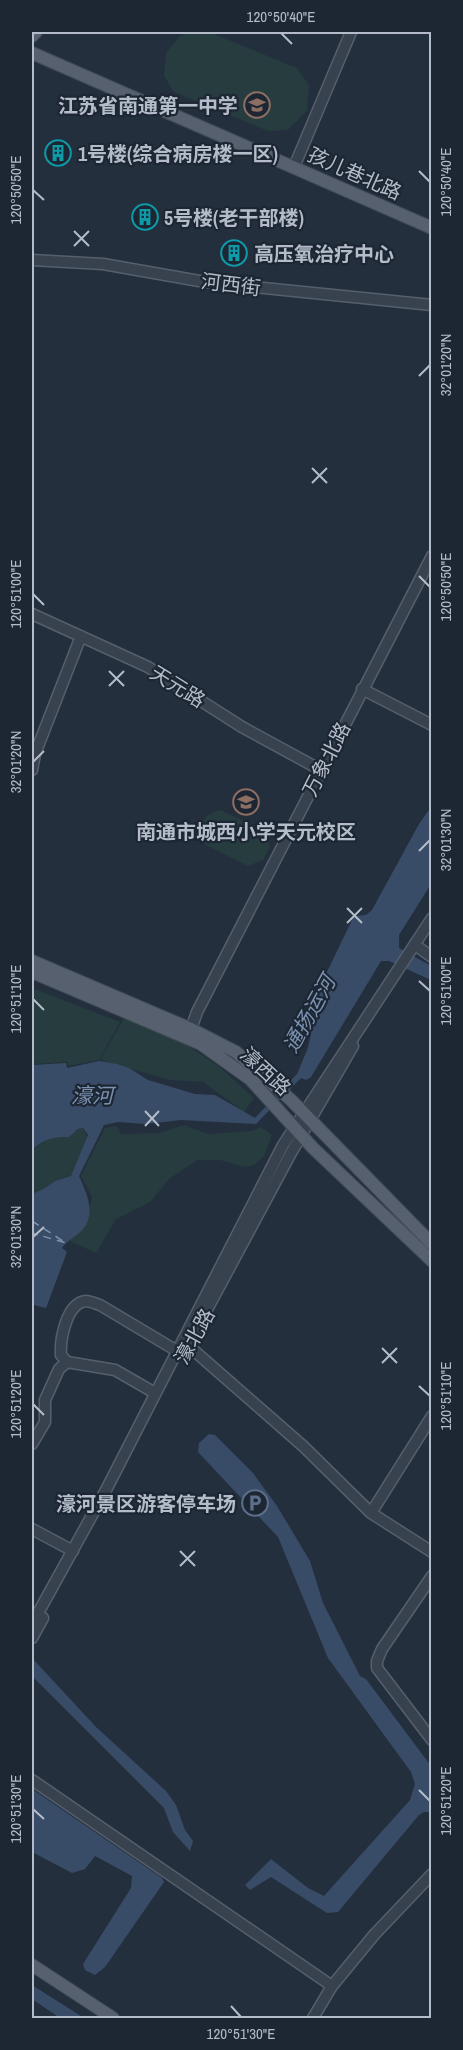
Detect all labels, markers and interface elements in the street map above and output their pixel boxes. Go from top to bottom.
text: 120°50'40"E [247,6,315,27]
school or university icon: 江苏省南通第一中学 [242,90,272,120]
place label: 江苏省南通第一中学 [58,92,238,119]
building icon: 1号楼(综合病房楼一区) [43,138,73,168]
place label: 1号楼(综合病房楼一区) [78,140,278,167]
street label: 孩儿巷北路 [304,140,406,206]
text: 120°50'40"E [435,148,456,216]
text: 120°50'50"E [5,156,26,224]
building icon: 5号楼(老干部楼) [130,202,160,232]
place label: 5号楼(老干部楼) [164,204,304,231]
building icon: 高压氧治疗中心 [219,238,249,268]
place label: 高压氧治疗中心 [254,240,394,267]
street label: 河西街 [200,267,262,301]
text: 32°01'20"N [435,334,456,396]
text: 120°50'50"E [435,553,456,621]
text: 120°51'00"E [5,560,26,628]
street label: 天元路 [145,659,211,713]
street label: 万象北路 [296,717,356,801]
text: 32°01'20"N [5,731,26,793]
school or university icon: 南通市城西小学天元校区 [231,787,261,817]
text: 32°01'30"N [435,809,456,871]
place label: 南通市城西小学天元校区 [136,818,356,845]
text: 120°51'00"E [435,957,456,1025]
text: 120°51'10"E [5,965,26,1033]
water label: 通扬运河 [276,967,344,1058]
street label: 濠西路 [235,1041,297,1101]
water label: 濠河 [71,1081,117,1110]
text: 32°01'30"N [5,1206,26,1268]
street label: 濠北路 [168,1303,220,1369]
text: 120°51'10"E [435,1362,456,1430]
text: 120°51'20"E [5,1370,26,1438]
parking icon: 濠河景区游客停车场 [240,1488,270,1518]
place label: 濠河景区游客停车场 [56,1490,236,1517]
text: 120°51'20"E [435,1767,456,1835]
text: 120°51'30"E [5,1775,26,1843]
text: 120°51'30"E [207,2023,275,2044]

